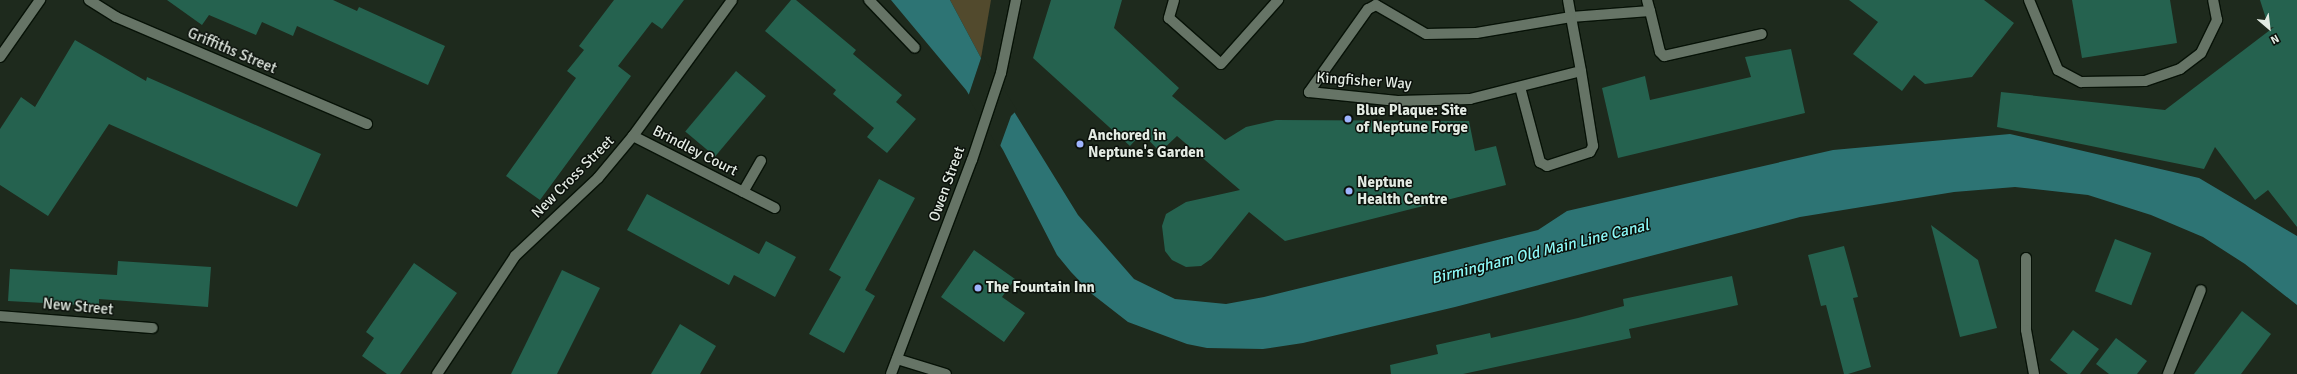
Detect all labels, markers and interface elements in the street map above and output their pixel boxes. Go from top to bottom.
north arrow [2249,8,2289,48]
street label: Griffiths Street [185,24,279,78]
text: N [2268,32,2281,47]
street label: Kingfisher Way [1316,69,1412,93]
place label: Blue Plaque: Site of Neptune Forge [1356,101,1468,136]
marker: Blue Plaque: Site of Neptune Forge [1343,114,1353,124]
street label: Brindley Court [650,122,740,180]
place label: Anchored in Neptune's Garden [1088,126,1204,161]
street label: New Cross Street [528,132,618,222]
marker: Anchored in Neptune's Garden [1075,139,1085,149]
street label: Owen Street [925,144,969,224]
place label: Neptune Health Centre [1357,173,1448,208]
marker: Neptune Health Centre [1344,186,1354,196]
water label: Birmingham Old Main Line Canal [1429,216,1651,288]
place label: The Fountain Inn [986,279,1095,297]
marker: The Fountain Inn [973,283,983,293]
street label: New Street [42,295,114,319]

